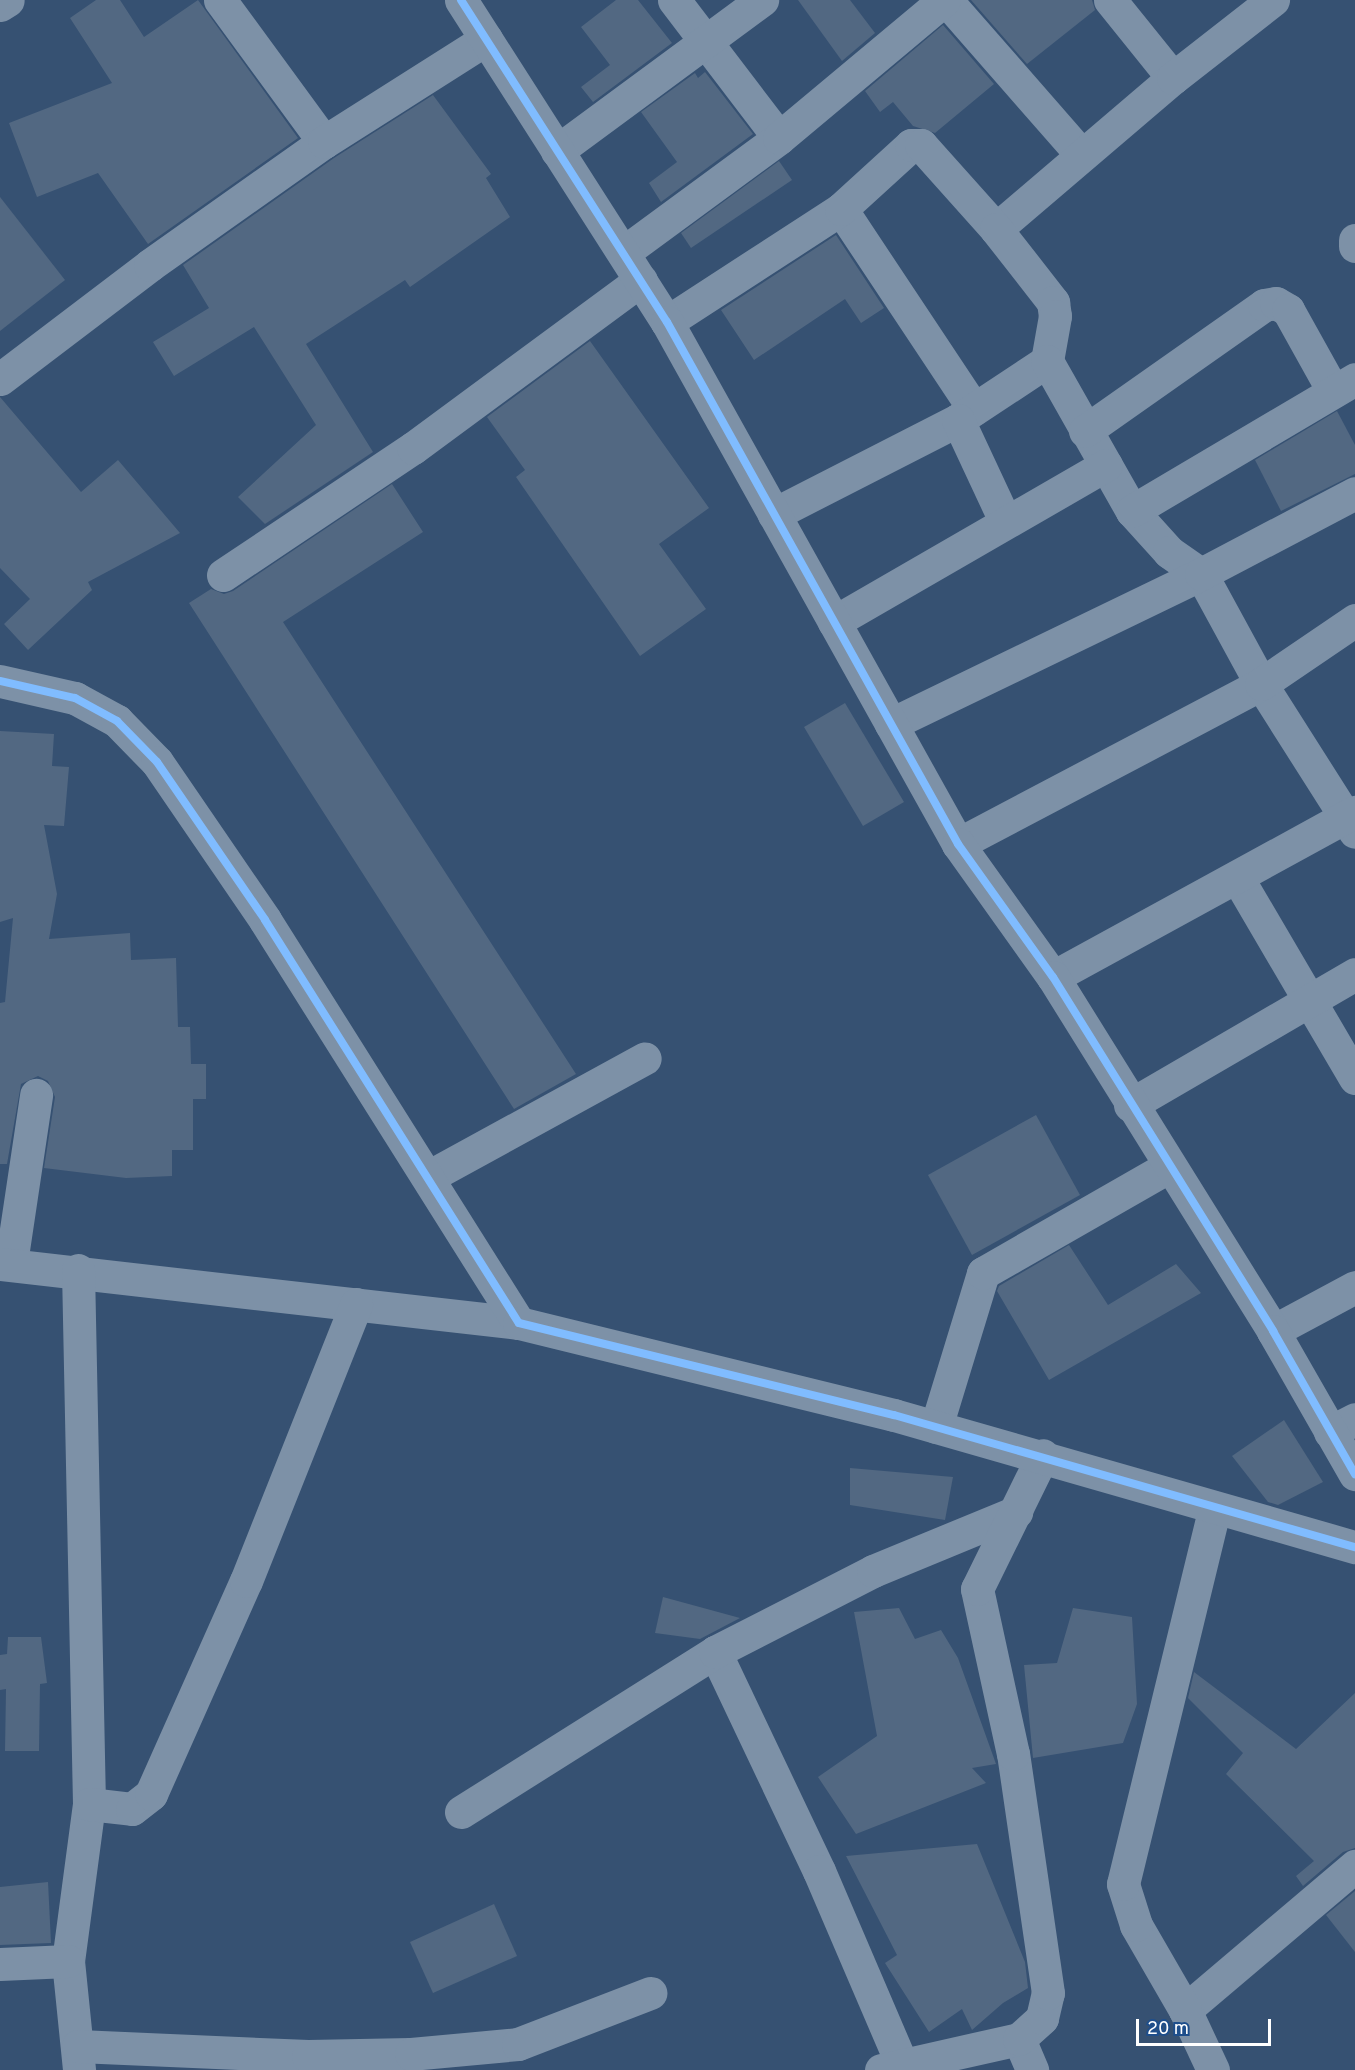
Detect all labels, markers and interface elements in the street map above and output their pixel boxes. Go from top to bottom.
scale bar [1139,2007,1274,2045]
text: 20 m [1147,2018,1189,2041]

